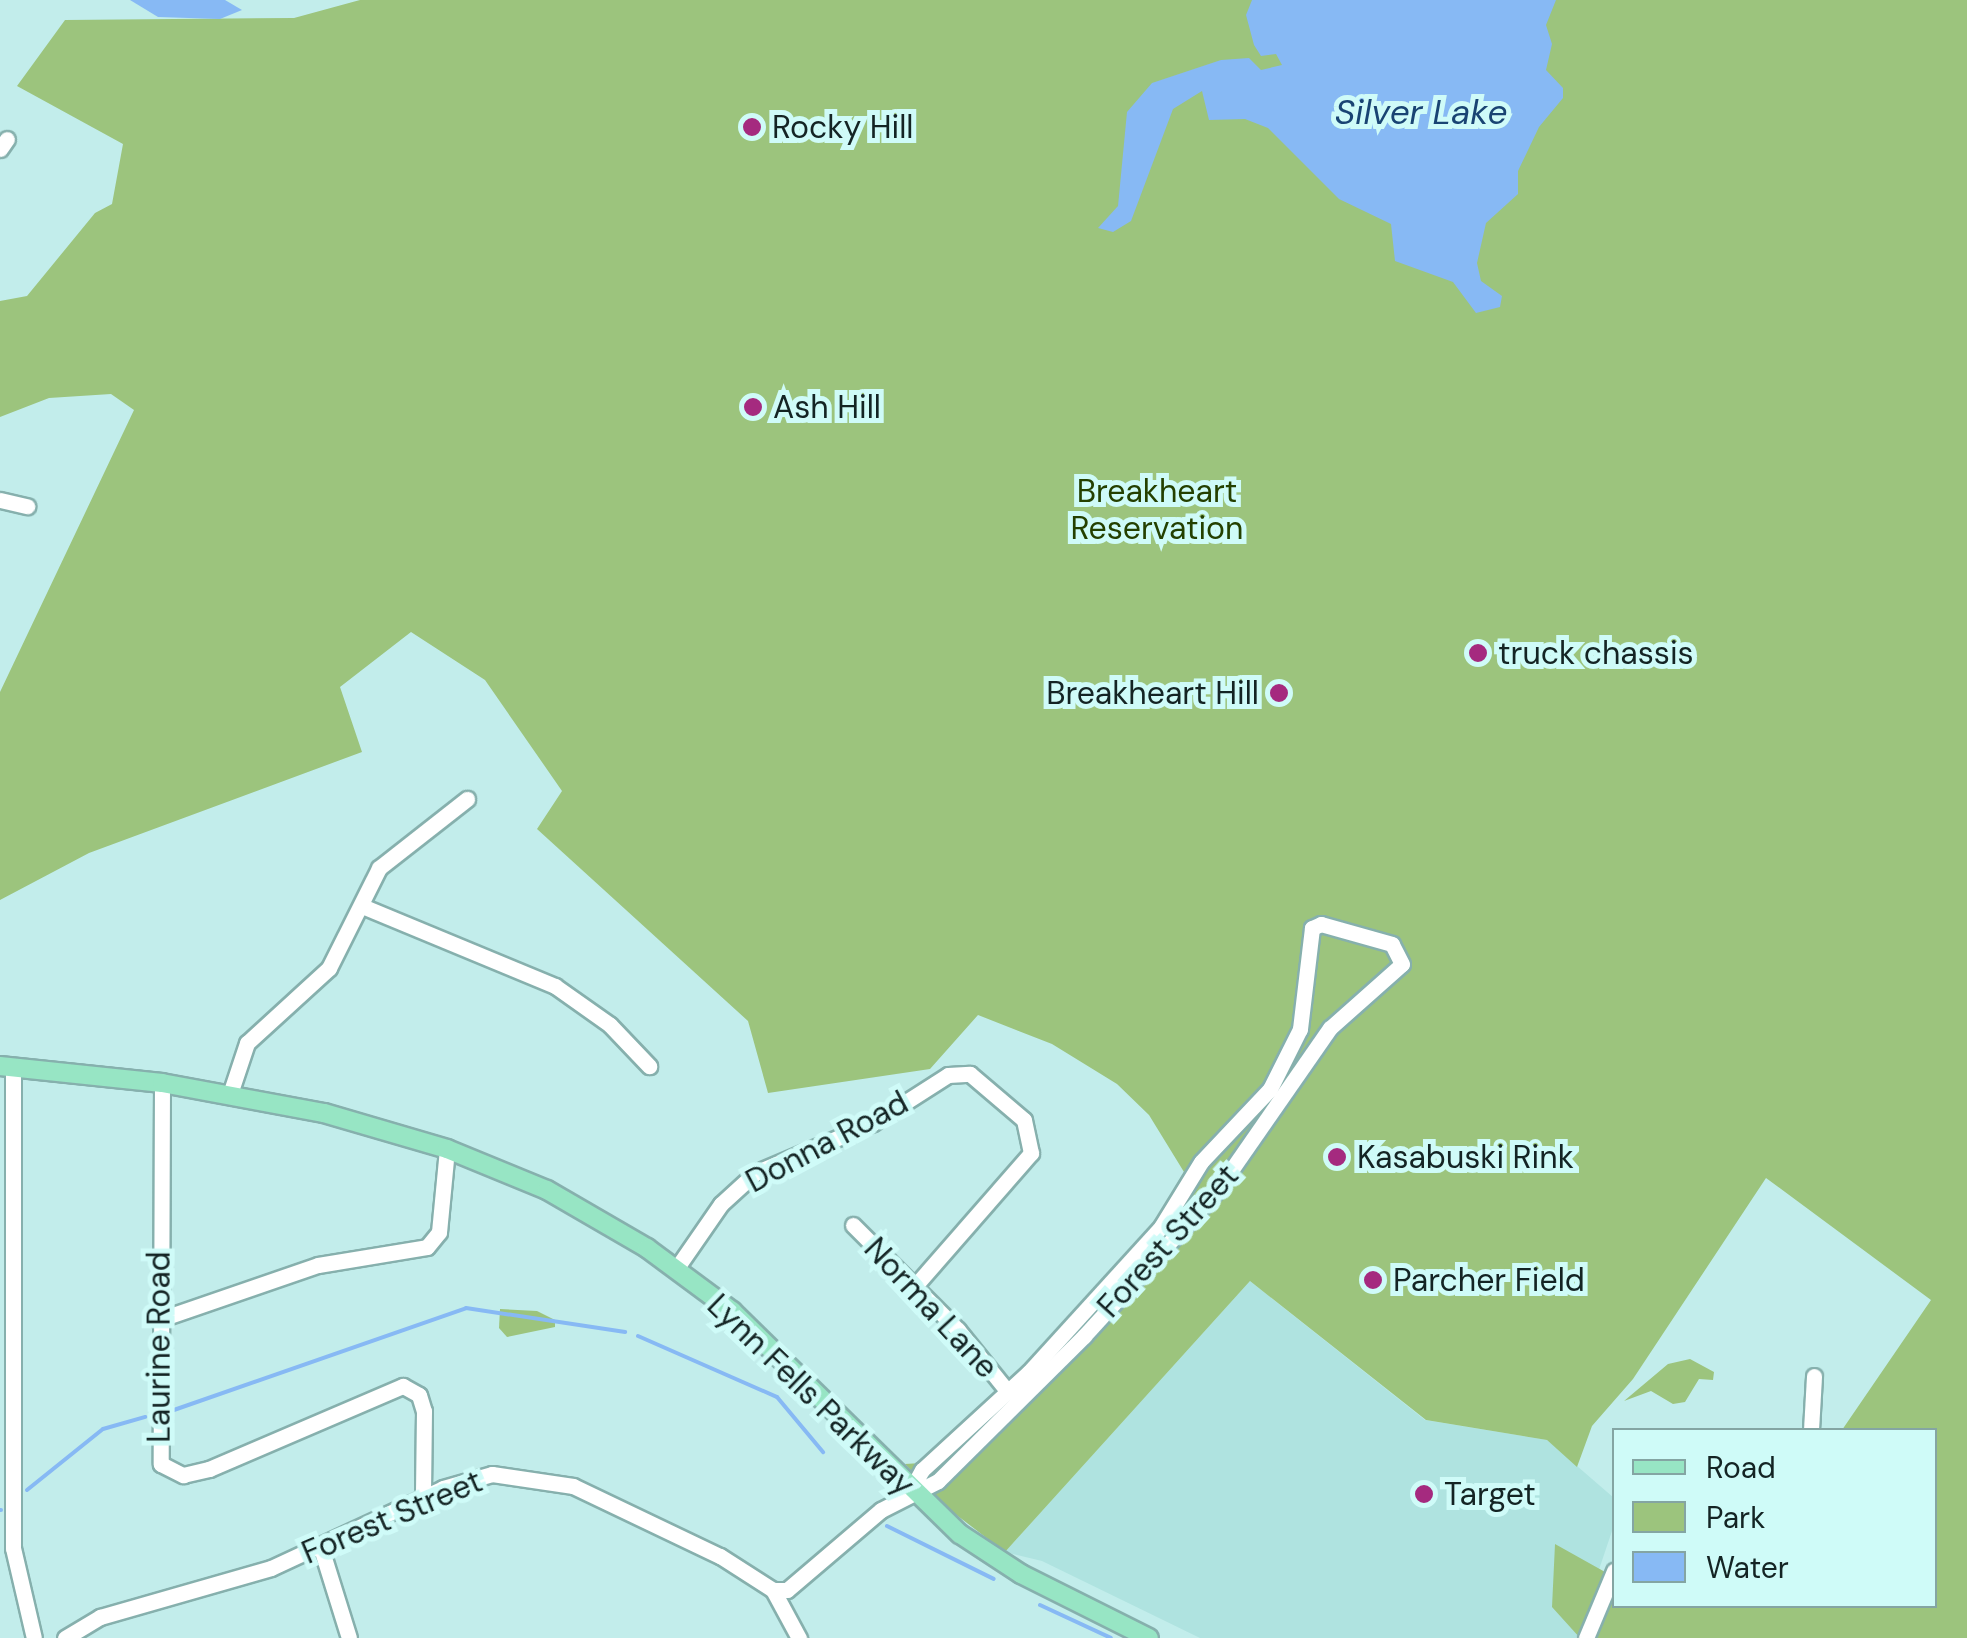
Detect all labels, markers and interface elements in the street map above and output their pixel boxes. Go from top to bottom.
water label: Silver Lake [1335,91,1507,133]
place label: Rocky Hill [772,108,914,146]
marker: Rocky Hill [741,116,763,138]
place label: Ash Hill [773,388,881,426]
marker: Ash Hill [742,396,764,418]
park label: Breakheart Reservation [1071,473,1243,548]
place label: truck chassis [1498,634,1694,672]
marker: truck chassis [1467,642,1489,664]
place label: Breakheart Hill [1046,674,1259,712]
marker: Breakheart Hill [1268,682,1290,704]
street label: Donna Road [739,1083,915,1201]
place label: Kasabuski Rink [1357,1138,1574,1176]
marker: Kasabuski Rink [1326,1146,1348,1168]
street label: Forest Street [1090,1157,1246,1325]
street label: Norma Lane [856,1230,1006,1386]
street label: Laurine Road [140,1251,178,1443]
place label: Parcher Field [1393,1261,1585,1299]
marker: Parcher Field [1362,1269,1384,1291]
street label: Lynn Fells Parkway [699,1286,923,1504]
legend [1612,1428,1937,1608]
text: Road [1706,1448,1776,1487]
street label: Forest Street [296,1462,488,1572]
place label: Target [1444,1475,1536,1513]
marker: Target [1413,1483,1435,1505]
text: Park [1706,1498,1765,1537]
text: Water [1706,1548,1789,1587]

